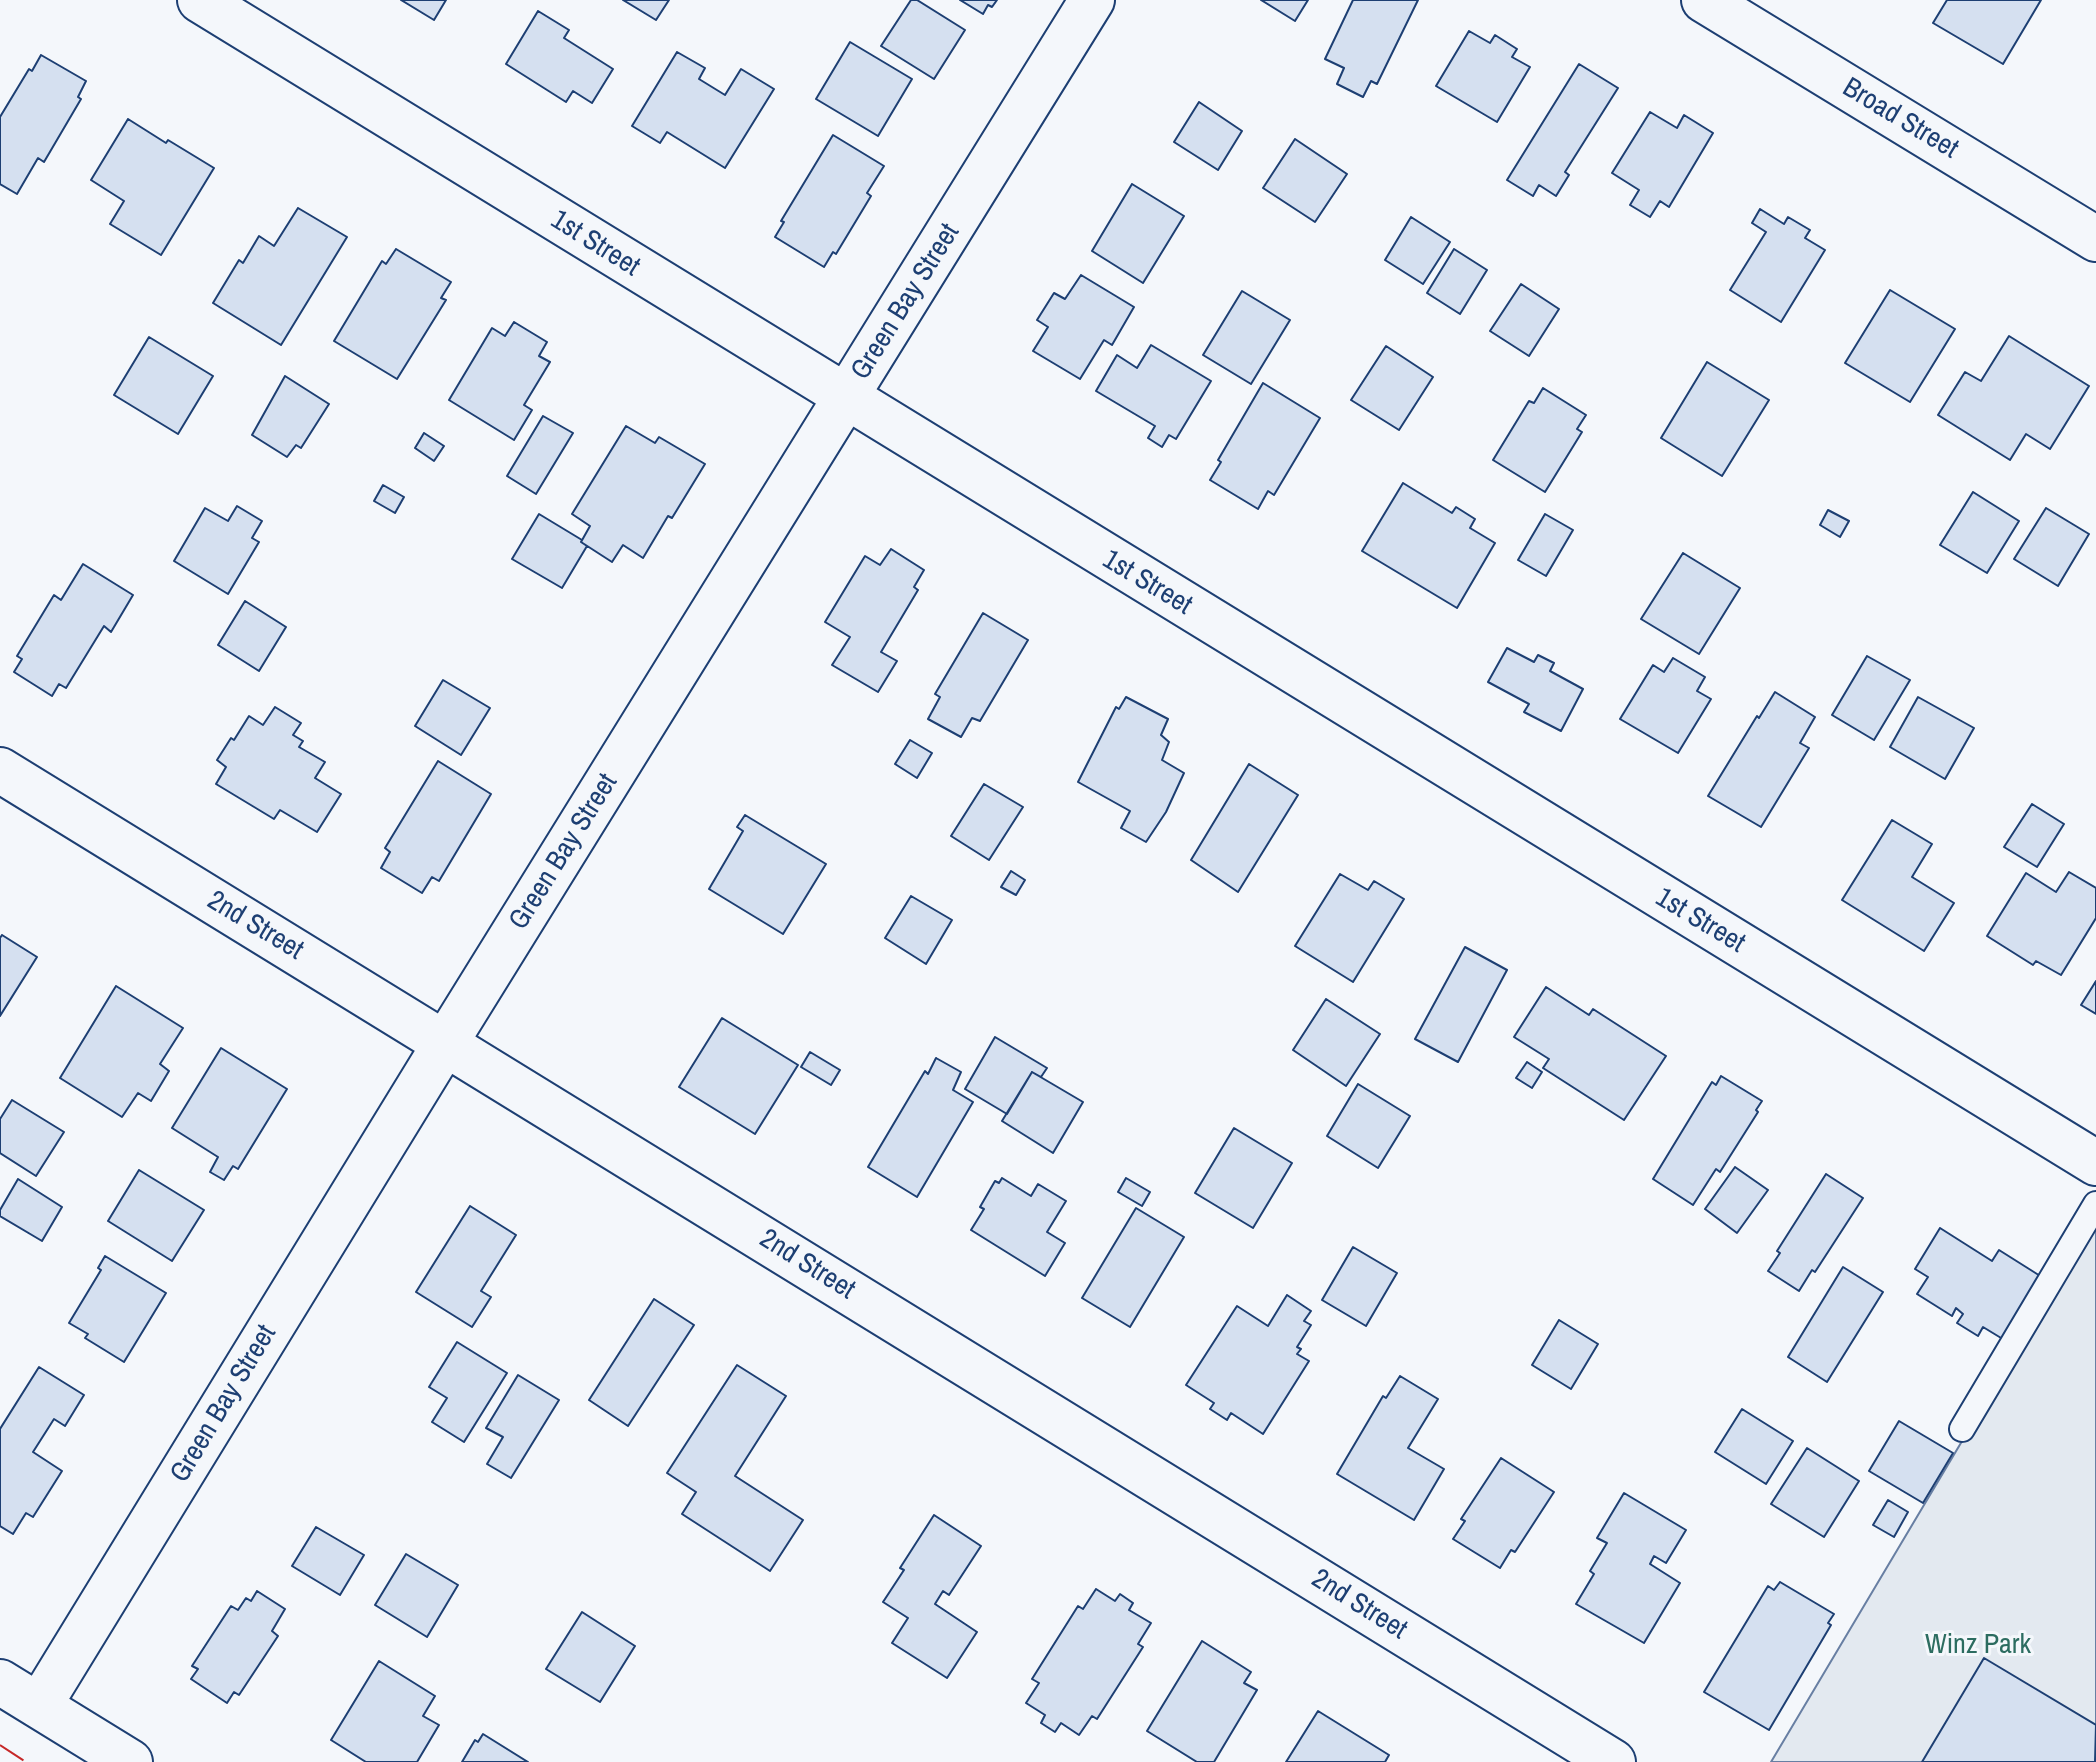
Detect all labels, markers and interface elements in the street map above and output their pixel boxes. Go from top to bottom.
street label: Broad Street [1836,71,1964,167]
street label: 1st Street [544,204,646,284]
street label: Green Bay Street [845,218,967,386]
street label: 1st Street [1096,543,1198,623]
street label: Green Bay Street [503,768,625,936]
street label: 1st Street [1649,881,1751,961]
street label: 2nd Street [201,884,309,968]
street label: 2nd Street [753,1223,861,1307]
street label: Green Bay Street [164,1319,284,1489]
street label: 2nd Street [1305,1563,1413,1647]
park label: Winz Park [1925,1628,2031,1662]

